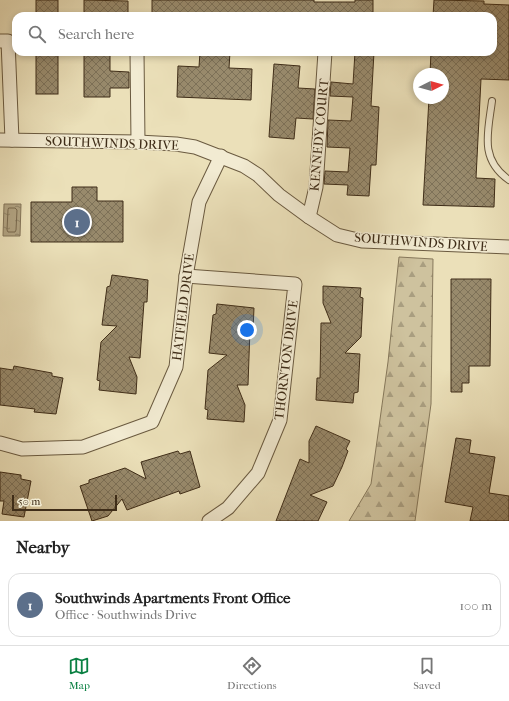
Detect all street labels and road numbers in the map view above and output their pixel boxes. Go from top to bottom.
street label: KENNEDY COURT [307,78,331,192]
street label: SOUTHWINDS DRIVE [45,133,179,153]
street label: SOUTHWINDS DRIVE [354,230,488,254]
street label: HATFIELD DRIVE [169,252,197,362]
street label: THORNTON DRIVE [271,299,301,421]

